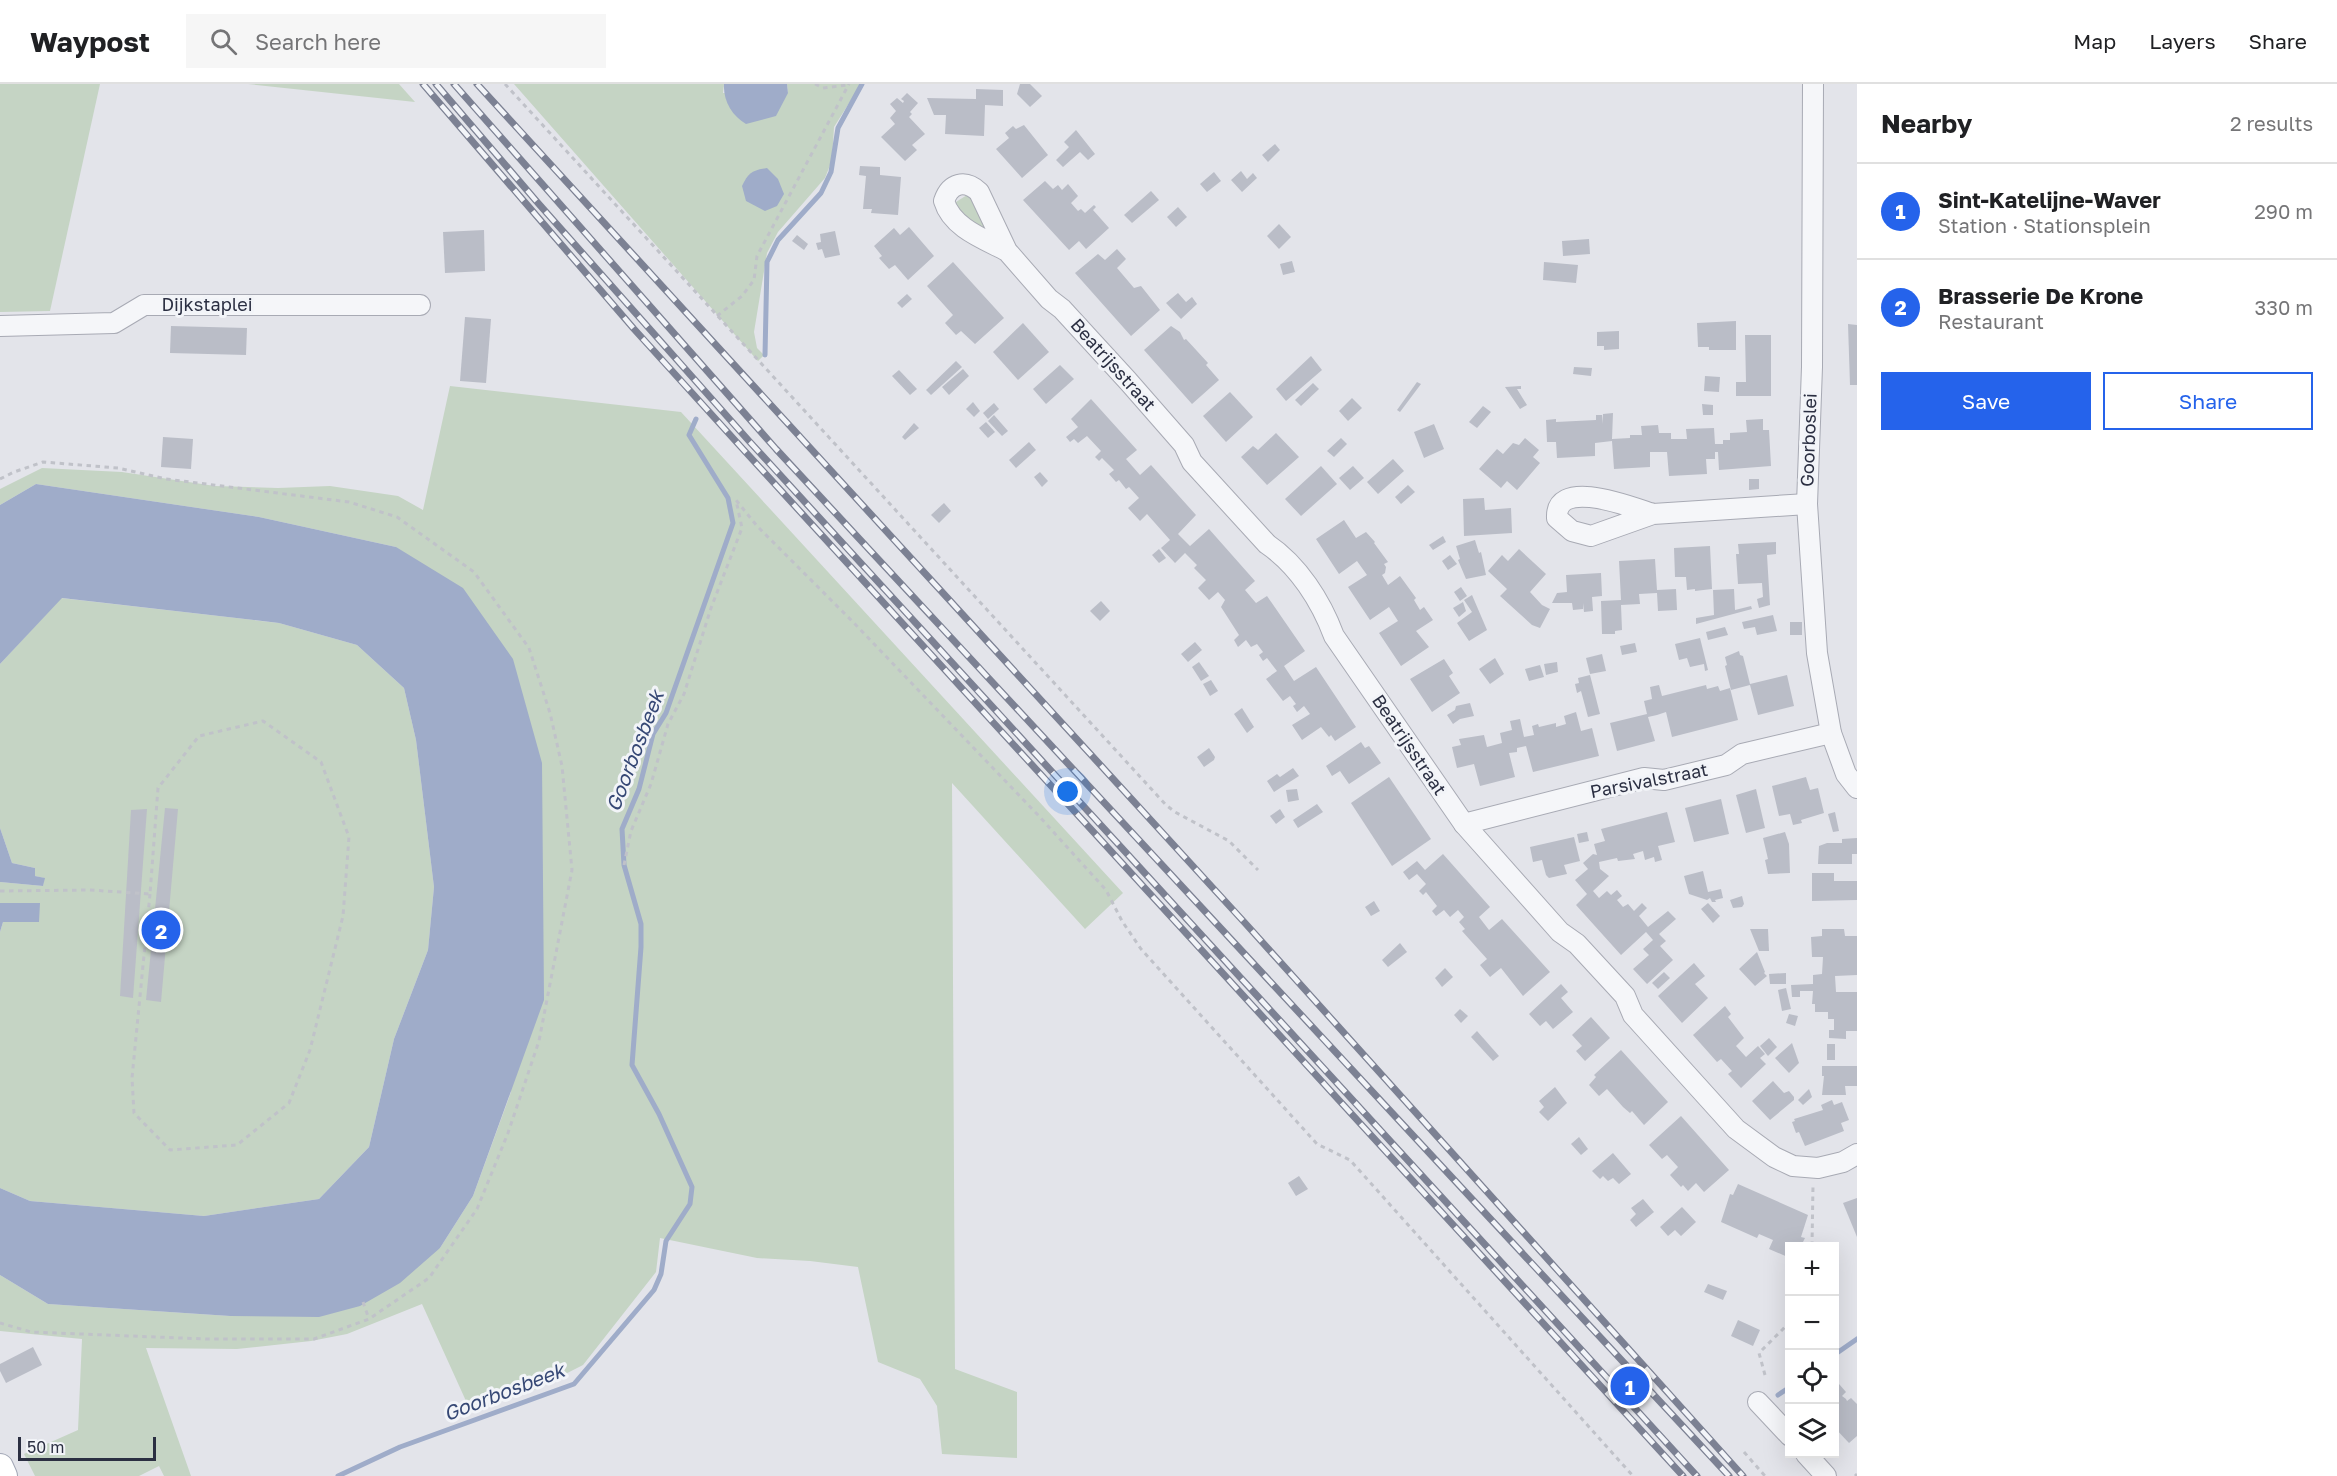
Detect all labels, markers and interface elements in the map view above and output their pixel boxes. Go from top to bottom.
search box [186,14,606,68]
text: Waypost [30,25,150,58]
icon: search [207,25,240,58]
text: Search here [255,28,381,55]
text: Map [2073,28,2116,54]
text: Layers [2149,28,2216,54]
text: Share [2249,28,2307,54]
text: Nearby [1881,108,1972,139]
text: 2 results [2230,111,2313,135]
text: Sint-Katelijne-Waver [1938,186,2161,213]
text: 1 [1895,199,1906,223]
text: 290 m [2254,199,2313,223]
text: Station · Stationsplein [1938,213,2151,237]
text: Brasserie De Krone [1938,282,2143,309]
street label: Dijkstaplei [161,293,253,315]
text: 2 [1894,295,1907,319]
text: 330 m [2255,295,2313,319]
text: Restaurant [1938,309,2044,333]
street label: Beatrijsstraat [1066,314,1161,415]
button: Save [1881,372,2091,430]
button: Share [2103,372,2313,430]
street label: Goorboslei [1795,393,1821,487]
water label: Goorbosbeek [600,684,669,815]
street label: Beatrijsstraat [1368,690,1452,799]
street label: Parsivalstraat [1588,758,1710,802]
your location [1053,777,1082,806]
pin: 2 [142,908,180,952]
map controls [1785,1242,1839,1458]
button: + [1785,1242,1839,1296]
button: − [1785,1296,1839,1350]
button: locate [1785,1350,1839,1404]
water label: Goorbosbeek [440,1356,570,1425]
pin: 1 [1610,1364,1650,1408]
button: layers [1785,1404,1839,1458]
scale bar [18,1434,156,1462]
text: 50 m [27,1437,64,1457]

